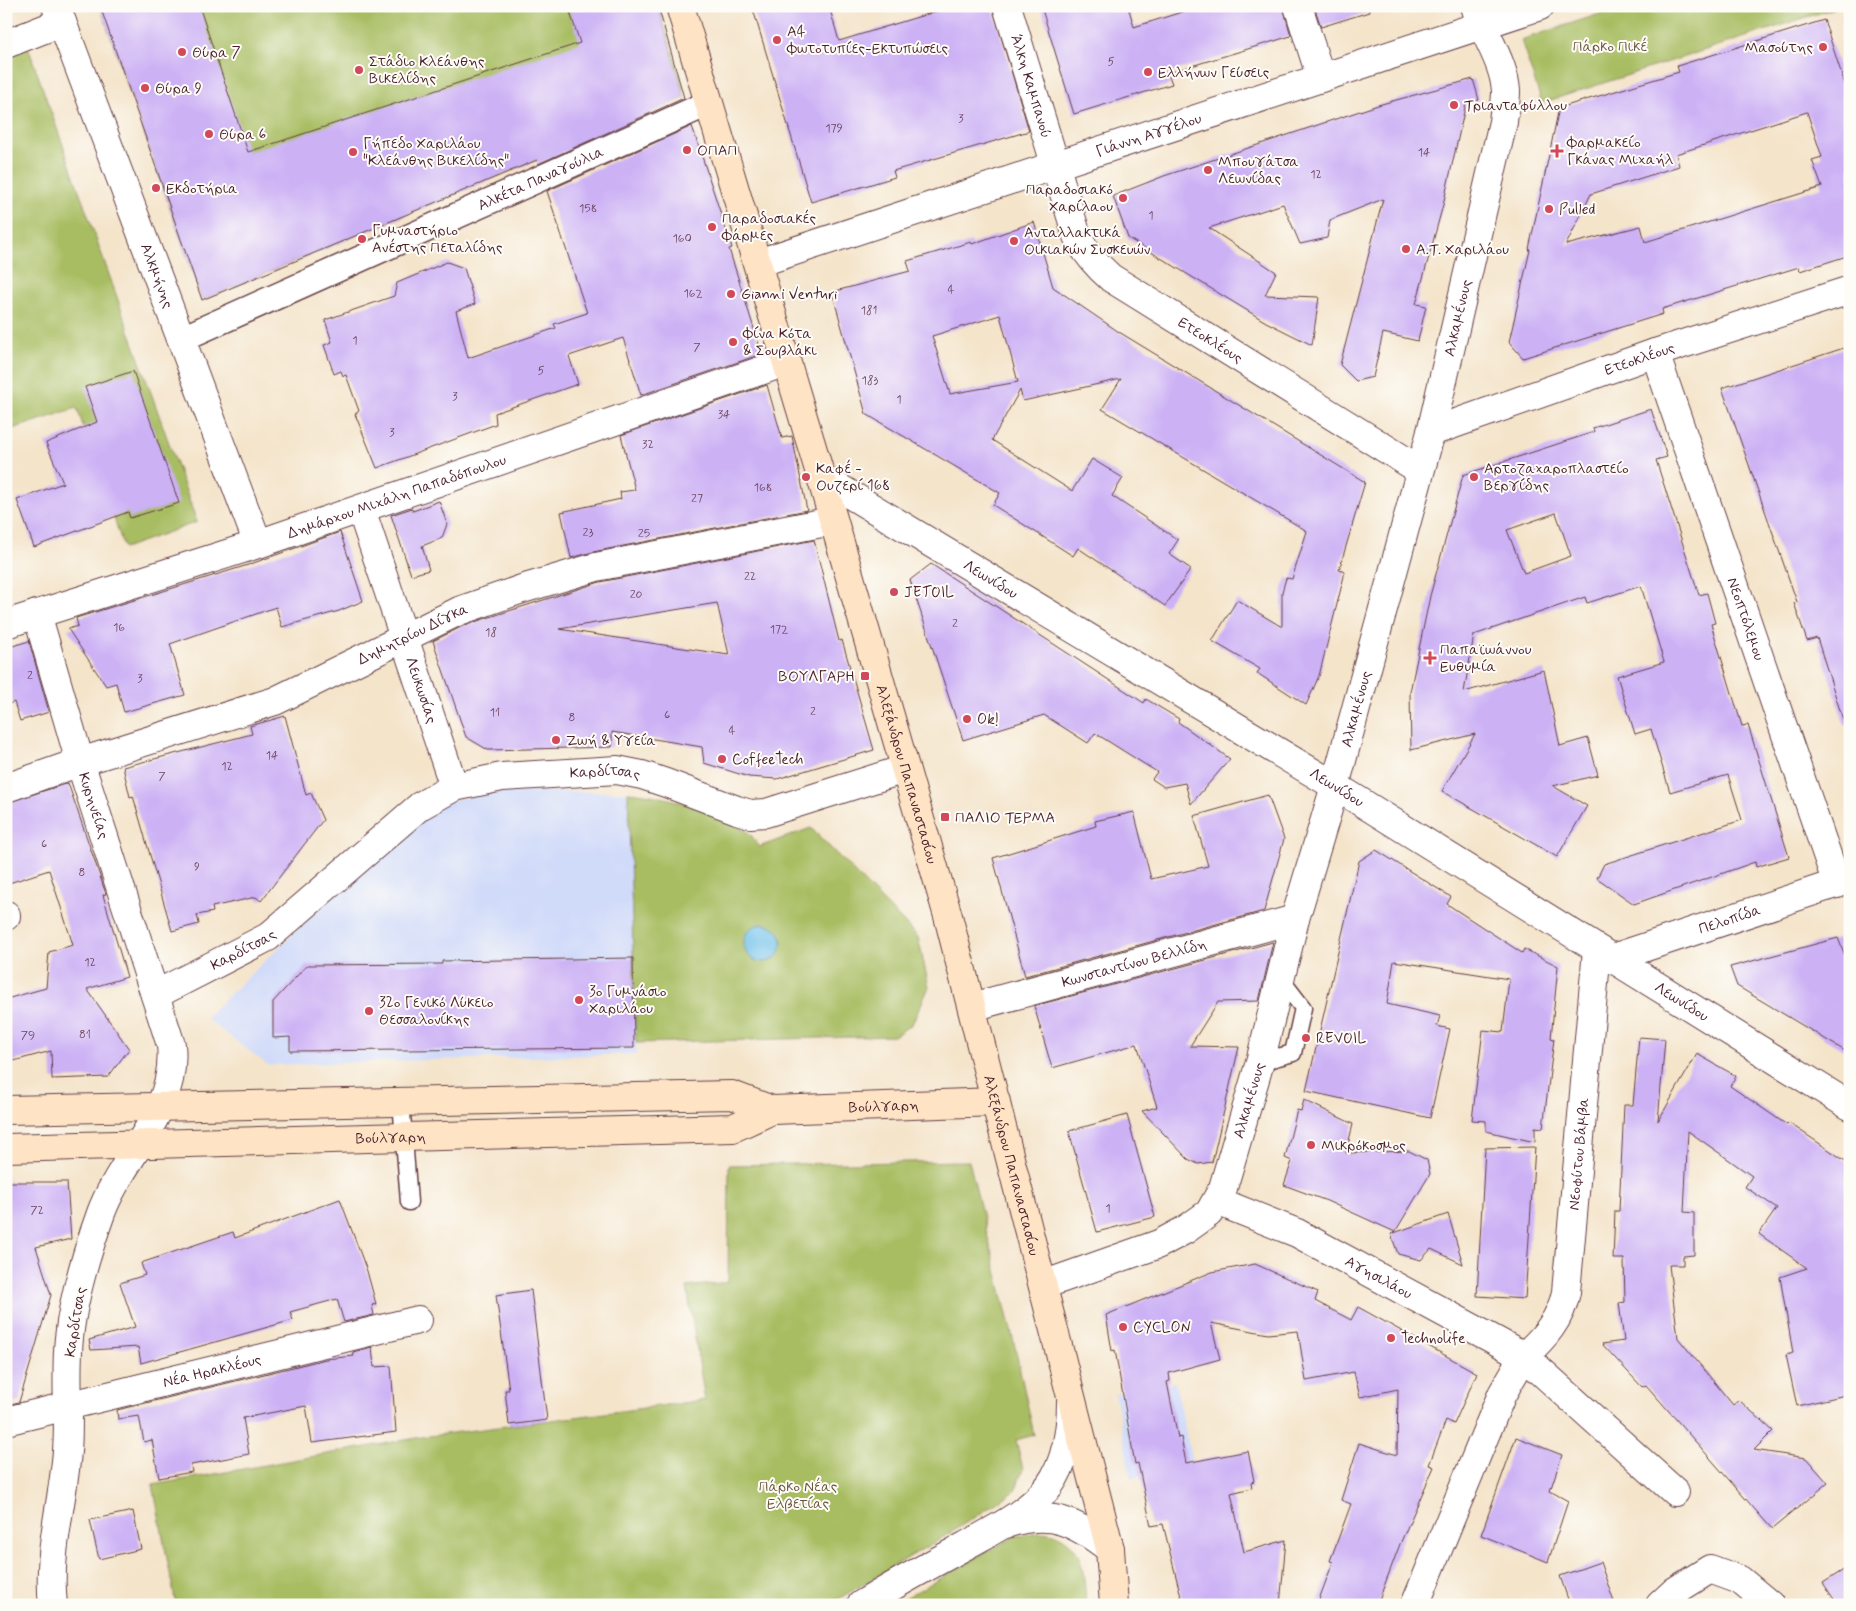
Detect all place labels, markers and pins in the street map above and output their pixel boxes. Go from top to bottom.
place label: Α4 Φωτοτυπίες-Εκτυπώσεις [786,22,949,59]
marker: Α4 Φωτοτυπίες-Εκτυπώσεις [771,34,783,46]
place label: Μασούτης [1745,38,1813,58]
marker: Μασούτης [1817,41,1829,53]
place label: Θύρα 7 [192,43,241,63]
marker: Θύρα 7 [176,46,188,58]
place label: Στάδιο Κλεάνθης Βικελίδης [369,52,485,89]
place label: Ελλήνων Γεύσεις [1158,63,1270,83]
marker: Στάδιο Κλεάνθης Βικελίδης [353,64,365,76]
marker: Ελλήνων Γεύσεις [1142,66,1154,78]
place label: Θύρα 9 [155,79,202,99]
marker: Θύρα 9 [139,82,151,94]
place label: Τριανταφύλλου [1464,96,1567,116]
marker: Τριανταφύλλου [1448,99,1460,111]
place label: Θύρα 6 [219,125,267,145]
marker: Θύρα 6 [203,128,215,140]
place label: Φαρμακείο Γκάνας Μιχαήλ [1566,133,1674,170]
place label: Γήπεδο Χαριλάου "Κλεάνθης Βικελίδης" [363,134,509,171]
place label: ΟΠΑΠ [697,141,737,161]
marker: ΟΠΑΠ [681,144,693,156]
marker: Φαρμακείο Γκάνας Μιχαήλ [1551,145,1563,157]
marker: Γήπεδο Χαριλάου "Κλεάνθης Βικελίδης" [347,146,359,158]
place label: Μπουγάτσα Λεωνίδας [1218,152,1299,189]
marker: Μπουγάτσα Λεωνίδας [1202,164,1214,176]
place label: Εκδοτήρια [166,179,238,199]
place label: Παραδοσιακό Χαρίλαου [1026,180,1113,217]
marker: Εκδοτήρια [150,182,162,194]
marker: Παραδοσιακό Χαρίλαου [1117,192,1129,204]
place label: Pulled [1559,200,1596,220]
marker: Pulled [1543,203,1555,215]
place label: Παραδοσιακές Φάρμες [721,209,817,246]
place label: Γυμναστήριο Ανέστης Πεταλίδης [372,221,503,258]
marker: Παραδοσιακές Φάρμες [706,221,718,233]
place label: Ανταλλακτικά Οικιακών Συσκευών [1024,223,1151,260]
marker: Γυμναστήριο Ανέστης Πεταλίδης [356,233,368,245]
marker: Ανταλλακτικά Οικιακών Συσκευών [1008,235,1020,247]
place label: Α.Τ. Χαριλάου [1416,240,1509,260]
marker: Α.Τ. Χαριλάου [1400,243,1412,255]
place label: Gianni Venturi [741,285,837,305]
marker: Gianni Venturi [725,288,737,300]
place label: Φίνα Κότα & Σουβλάκι [742,324,817,361]
marker: Φίνα Κότα & Σουβλάκι [727,336,739,348]
place label: Καφέ - Ουζερί 168 [816,459,890,496]
place label: Αρτοζαχαροπλαστείο Βεργίδης [1484,459,1629,496]
marker: Καφέ - Ουζερί 168 [800,471,812,483]
marker: Αρτοζαχαροπλαστείο Βεργίδης [1468,471,1480,483]
place label: JETOIL [904,583,954,603]
marker: JETOIL [888,586,900,598]
place label: Παπαϊωάννου Ευθυμία [1440,640,1532,677]
marker: Παπαϊωάννου Ευθυμία [1424,652,1436,664]
place label: ΒΟΥΛΓΑΡΗ [779,667,855,687]
marker: ΒΟΥΛΓΑΡΗ [859,670,871,682]
place label: Ok! [977,710,999,730]
marker: Ok! [961,713,973,725]
place label: Ζωή & Υγεία [566,731,656,751]
marker: Ζωή & Υγεία [550,734,562,746]
place label: CoffeeTech [732,750,804,770]
marker: CoffeeTech [716,753,728,765]
place label: ΠΑΛΙΟ ΤΕΡΜΑ [955,808,1055,828]
marker: ΠΑΛΙΟ ΤΕΡΜΑ [939,811,951,823]
place label: 3ο Γυμνάσιο Χαριλάου [589,982,667,1019]
place label: 32ο Γενικό Λύκειο Θεσσαλονίκης [379,993,494,1030]
marker: 3ο Γυμνάσιο Χαριλάου [573,994,585,1006]
marker: 32ο Γενικό Λύκειο Θεσσαλονίκης [363,1005,375,1017]
place label: REVOIL [1316,1029,1366,1049]
marker: REVOIL [1300,1032,1312,1044]
place label: Μικρόκοσμος [1321,1136,1406,1156]
marker: Μικρόκοσμος [1305,1139,1317,1151]
place label: CYCLON [1133,1318,1191,1338]
marker: CYCLON [1117,1321,1129,1333]
place label: Technolife [1401,1329,1465,1349]
marker: Technolife [1385,1332,1397,1344]

